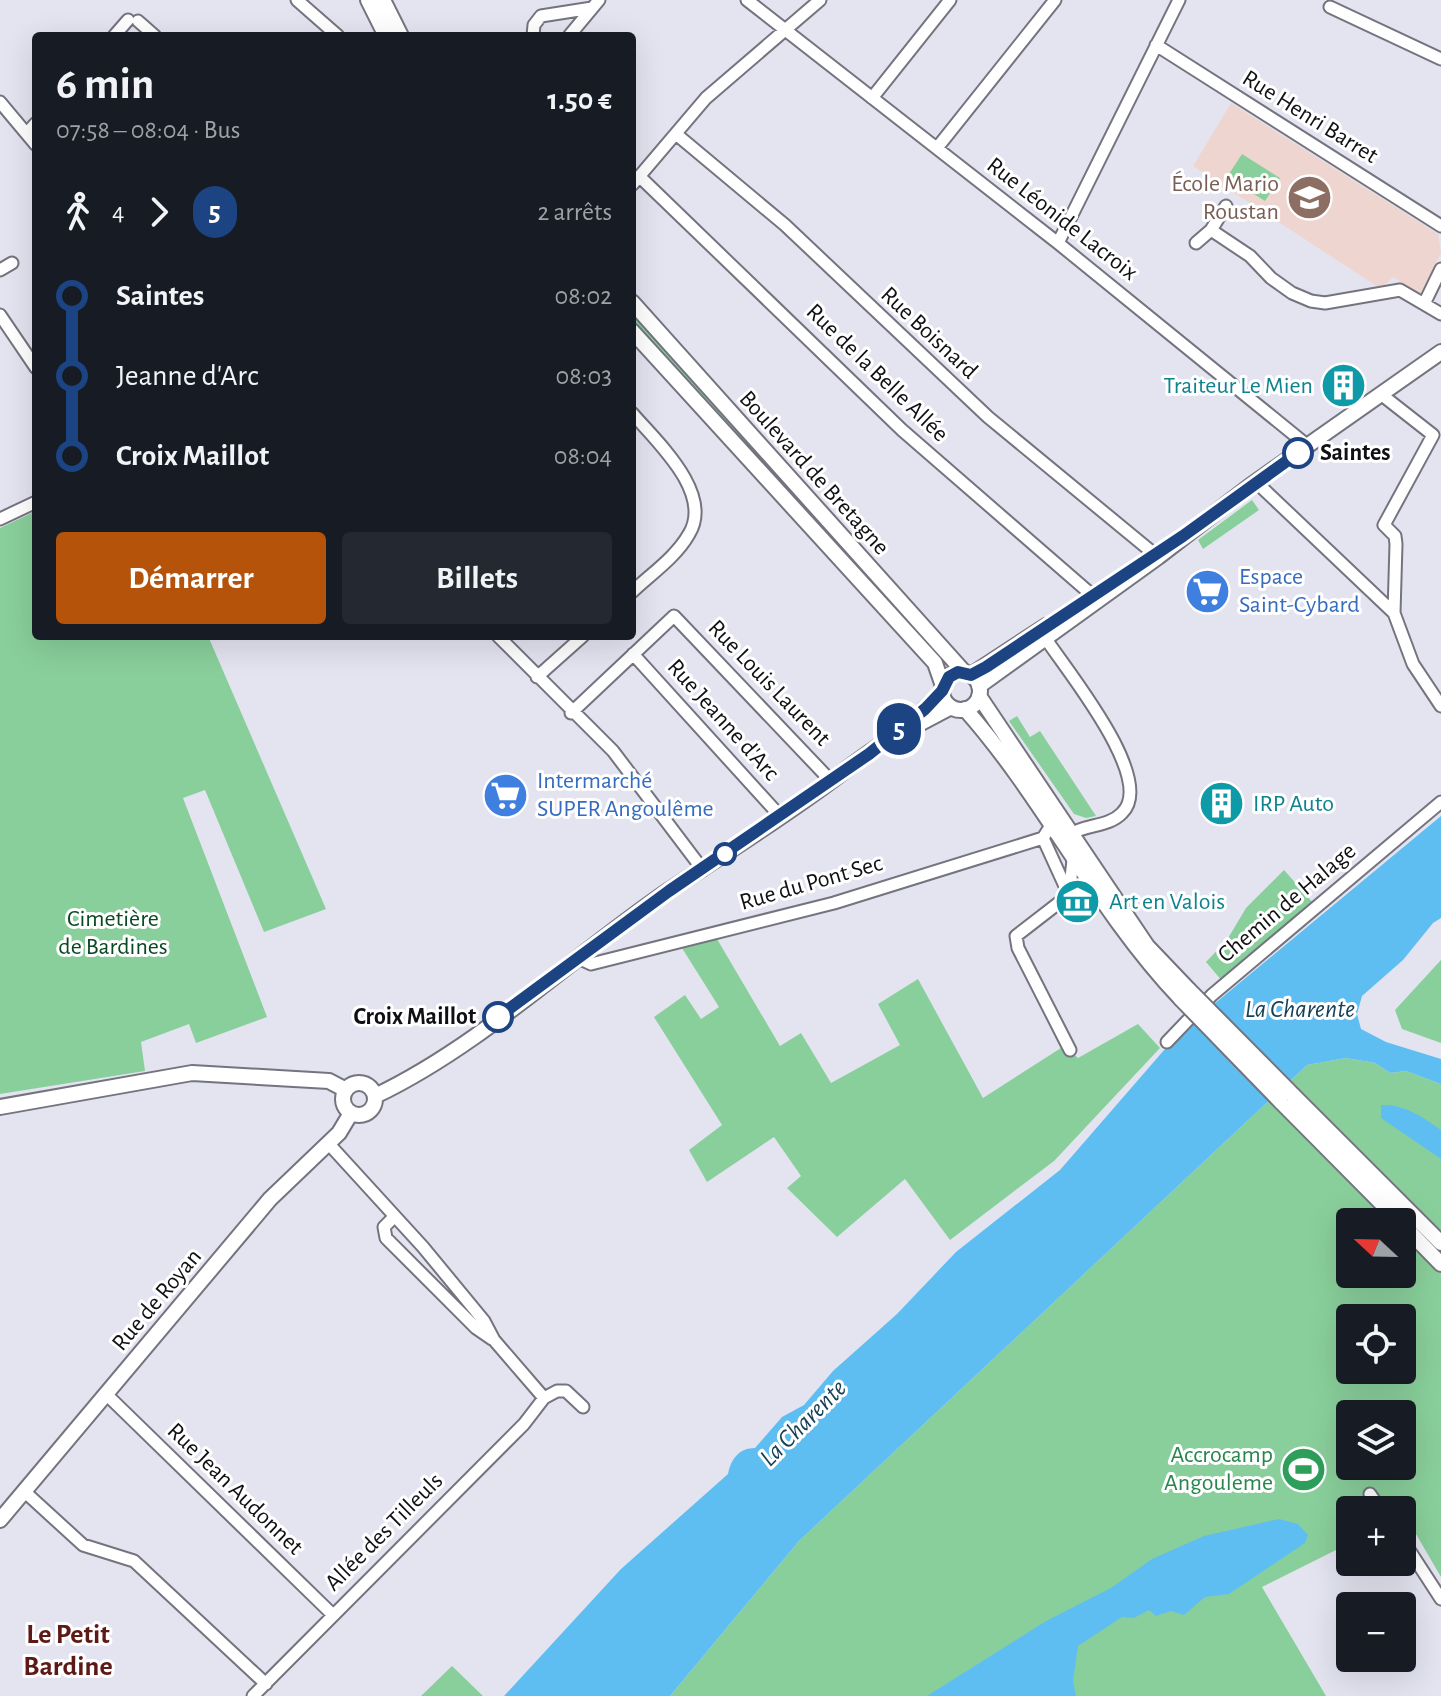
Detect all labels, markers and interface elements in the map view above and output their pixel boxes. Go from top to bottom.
text: 6 min [56,63,154,107]
street label: Rue Henri Barret [1238,66,1382,168]
text: 1.50 € [547,85,612,115]
text: 07:58 – 08:04 · Bus [56,117,240,143]
street label: Rue Léonide Lacroix [982,153,1142,285]
place label: École Mario Roustan [1171,170,1279,224]
school or university icon: École Mario Roustan [1286,174,1334,222]
icon: walk [56,190,100,234]
icon: forward [137,190,181,234]
text: 5 [209,198,221,226]
text: 4 [112,199,125,225]
text: 2 arrêts [537,199,612,225]
text: Saintes [116,281,204,311]
street label: Rue Boisnard [876,282,982,384]
text: 08:02 [554,283,612,309]
street label: Rue de la Belle Allée [801,299,953,447]
text: Jeanne d'Arc [116,361,259,391]
building icon: Traiteur Le Mien [1320,362,1368,410]
text: 08:03 [556,363,612,389]
place label: Traiteur Le Mien [1163,374,1313,398]
street label: Boulevard de Bretagne [734,386,894,560]
marker: Saintes [1283,438,1313,468]
text: Croix Maillot [116,441,269,471]
place label: Saintes [1320,441,1391,465]
text: 08:04 [554,443,612,469]
button: Démarrer [56,532,326,624]
button: Billets [342,532,612,624]
place label: Espace Saint-Cybard [1239,565,1360,617]
supermarket icon: Espace Saint-Cybard [1184,567,1232,615]
street label: Rue Louis Laurent [703,616,835,751]
street label: Rue Jeanne d'Arc [663,655,783,785]
line badge: 5 [873,703,925,755]
text: 5 [893,715,905,743]
place label: Intermarché SUPER Angoulême [537,769,714,821]
supermarket icon: Intermarché SUPER Angoulême [482,771,530,819]
building icon: IRP Auto [1198,780,1246,828]
place label: IRP Auto [1253,792,1334,816]
street label: Chemin de Halage [1214,839,1360,967]
unlabelled marker [714,843,736,865]
street label: Rue du Pont Sec [737,851,885,915]
museum icon: Art en Valois [1054,878,1102,926]
place label: Art en Valois [1109,890,1225,914]
park label: Cimetière de Bardines [58,907,168,959]
water label: La Charente [1245,996,1355,1022]
marker: Croix Maillot [483,1002,513,1032]
place label: Croix Maillot [354,1005,476,1029]
north arrow [1336,1208,1416,1288]
map controls [1336,1208,1416,1672]
street label: Rue de Royan [108,1245,206,1355]
button: locate [1336,1304,1416,1384]
water label: La Charente [755,1375,851,1471]
button: layers [1336,1400,1416,1480]
street label: Rue Jean Audonnet [163,1418,308,1560]
place label: Accrocamp Angouleme [1164,1443,1273,1495]
sports icon: Accrocamp Angouleme [1280,1445,1328,1493]
street label: Allée des Tilleuls [320,1468,448,1596]
button: + [1336,1496,1416,1576]
button: − [1336,1592,1416,1672]
district label: Le Petit Bardine [23,1621,113,1681]

